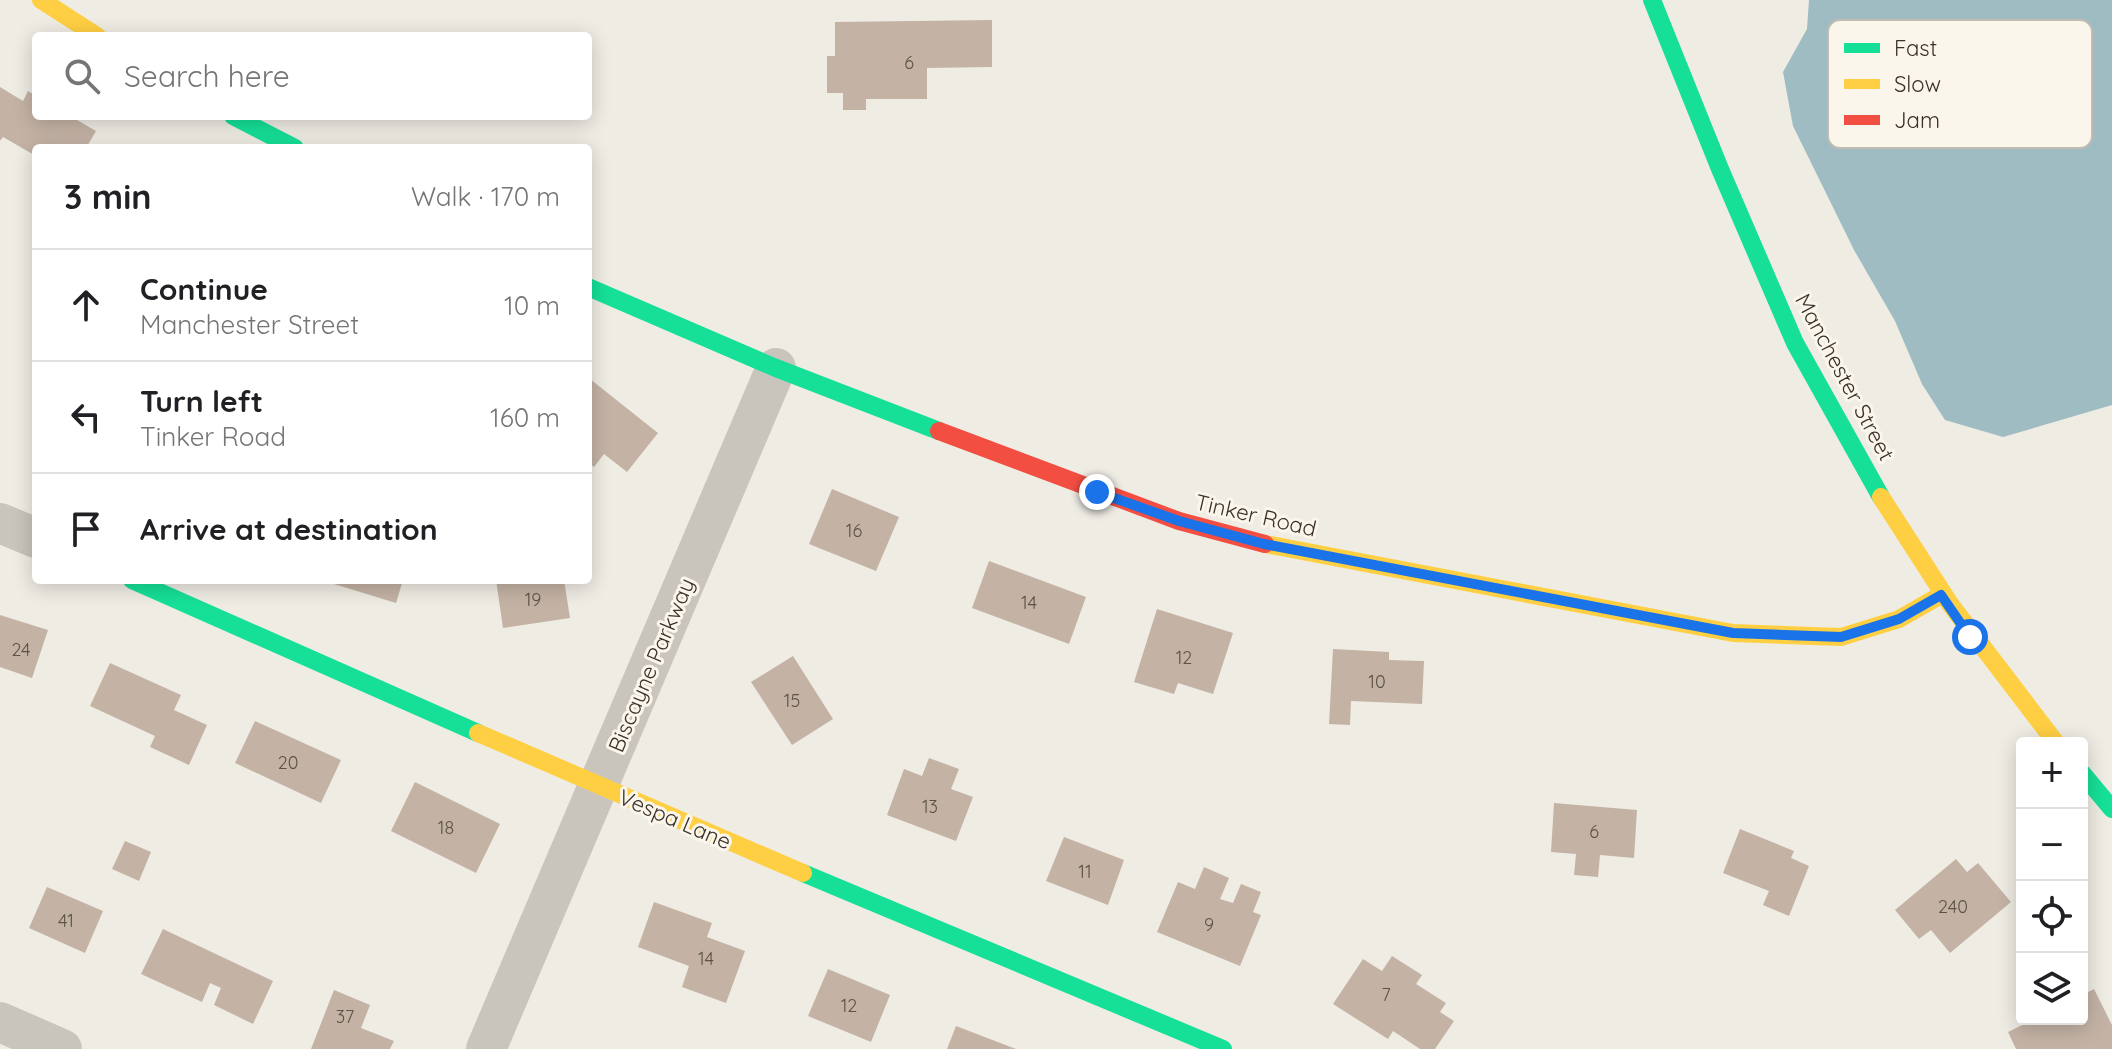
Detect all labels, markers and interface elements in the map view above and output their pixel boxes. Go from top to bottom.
legend [1828,20,2092,148]
search box [32,32,592,120]
text: Fast [1894,34,1937,62]
house number: 6 [904,51,914,74]
icon: search [60,54,104,98]
text: Search here [124,57,290,95]
text: Slow [1894,70,1941,98]
text: Jam [1894,106,1940,134]
text: 3 min [64,175,151,218]
text: Walk · 170 m [411,180,560,213]
text: Continue [140,270,268,308]
icon: ahead [64,283,108,327]
text: 10 m [504,289,560,322]
street label: Manchester Street [1789,289,1901,465]
text: Manchester Street [140,308,359,341]
text: Turn left [140,382,263,420]
icon: left [64,395,108,439]
text: 160 m [490,401,560,434]
text: Tinker Road [140,420,286,453]
route end [1079,474,1115,510]
street label: Tinker Road [1193,487,1319,543]
icon: arrive [64,507,108,551]
text: Arrive at destination [140,510,438,548]
house number: 16 [846,519,862,542]
street label: Biscayne Parkway [602,574,700,756]
house number: 19 [525,588,541,611]
house number: 14 [1021,591,1037,614]
route start [1952,619,1988,655]
house number: 24 [11,638,31,661]
house number: 12 [1176,646,1192,669]
house number: 10 [1368,670,1386,693]
house number: 15 [784,689,800,712]
map controls [2016,737,2088,1025]
button: + [2016,737,2088,809]
house number: 20 [278,751,298,774]
street label: Vespa Lane [614,783,736,855]
house number: 13 [922,795,938,818]
button: − [2016,809,2088,881]
house number: 18 [438,816,454,839]
house number: 6 [1589,820,1599,843]
house number: 11 [1078,860,1092,883]
button: locate [2016,881,2088,953]
house number: 240 [1938,895,1968,918]
house number: 41 [58,909,74,932]
house number: 9 [1204,913,1214,936]
house number: 14 [698,947,714,970]
button: layers [2016,953,2088,1025]
house number: 7 [1381,983,1391,1006]
house number: 12 [841,994,857,1017]
house number: 37 [336,1005,354,1028]

